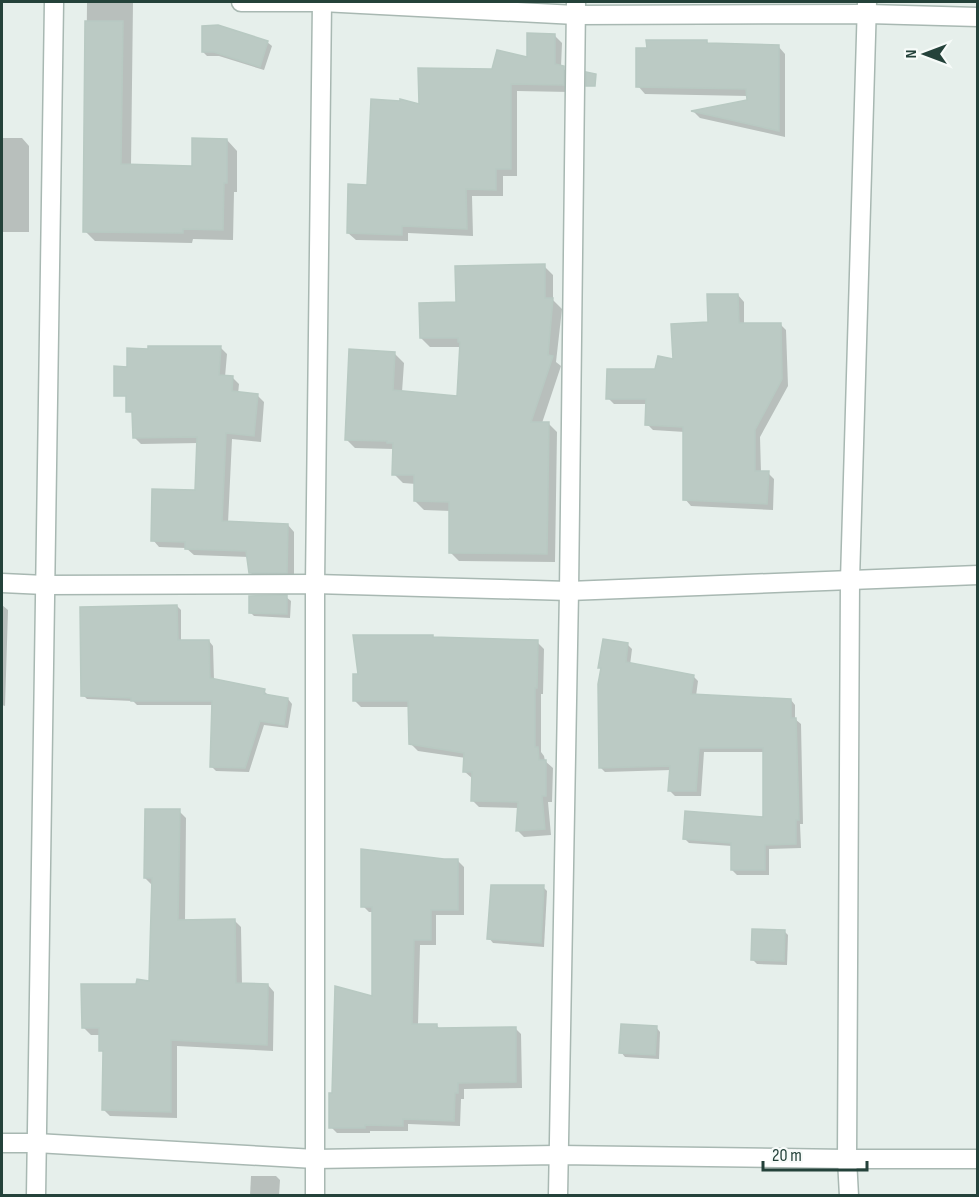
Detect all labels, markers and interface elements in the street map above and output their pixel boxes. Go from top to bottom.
north arrow [895,24,955,84]
text: N [902,50,921,58]
scale bar [763,1134,866,1172]
text: 20 m [772,1145,802,1166]

